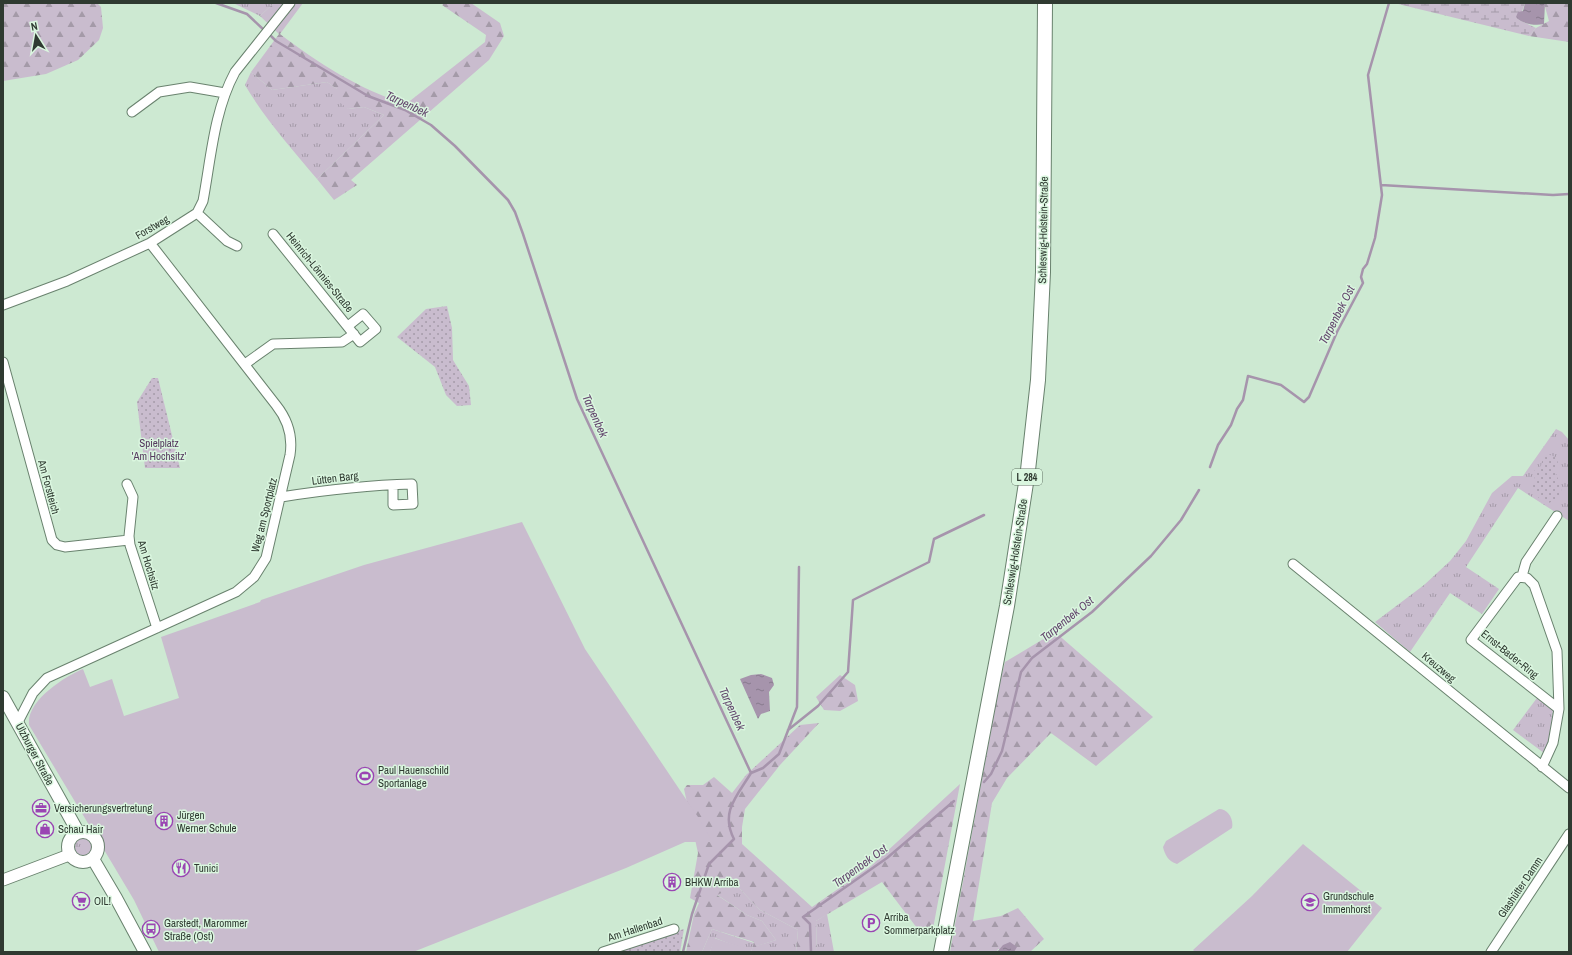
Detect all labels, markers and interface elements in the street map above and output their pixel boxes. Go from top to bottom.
north arrow [16,16,56,56]
text: N [30,19,39,34]
water label: Tarpenbek [383,87,432,121]
street label: Schleswig-Holstein-Straße [1035,176,1051,284]
street label: Forstweg [133,212,171,242]
street label: Heinrich-Lönnies-Straße [283,229,357,315]
water label: Tarpenbek Ost [1315,283,1359,347]
water label: Tarpenbek [578,392,612,441]
park label: Spielplatz 'Am Hochsitz' [132,436,187,463]
street label: Am Forstteich [35,457,63,516]
street label: Lütten Barg [311,468,359,488]
road number: L 284 [1012,469,1042,485]
street label: Weg am Sportplatz [248,476,280,554]
street label: Schleswig-Holstein-Straße [1000,498,1030,606]
street label: Am Hochsitz [135,538,163,592]
water label: Tarpenbek Ost [1037,593,1097,645]
street label: Ernst-Bader-Ring [1478,626,1542,682]
street label: Kreuzweg [1419,649,1459,685]
water label: Tarpenbek [715,685,749,734]
street label: Ulzburger Straße [13,720,57,788]
place label: Paul Hauenschild Sportanlage [378,763,449,790]
sports icon: Paul Hauenschild Sportanlage [355,766,375,786]
office icon: Versicherungsvertretung [31,798,51,818]
place label: Versicherungsvertretung [54,801,152,815]
place label: Jürgen Werner Schule [177,808,237,835]
building icon: Jürgen Werner Schule [154,811,174,831]
shop icon: Schau Hair [35,819,55,839]
place label: Schau Hair [58,822,103,836]
water label: Tarpenbek Ost [830,841,891,891]
street label: Glashütter Damm [1494,854,1546,920]
restaurant icon: Tunici [171,858,191,878]
place label: Tunici [194,861,218,875]
building icon: BHKW Arriba [662,872,682,892]
place label: BHKW Arriba [685,875,739,889]
place label: Grundschule Immenhorst [1323,889,1374,916]
supermarket icon: OIL! [71,891,91,911]
school or university icon: Grundschule Immenhorst [1300,892,1320,912]
place label: OIL! [94,894,111,908]
place label: Arriba Sommerparkplatz [883,910,955,937]
parking icon: Arriba Sommerparkplatz [861,913,881,933]
street label: Am Hallenbad [605,914,664,945]
place label: Garstedt, Marommer Straße (Ost) [164,916,247,943]
bus stop icon: Garstedt, Marommer Straße (Ost) [141,919,161,939]

